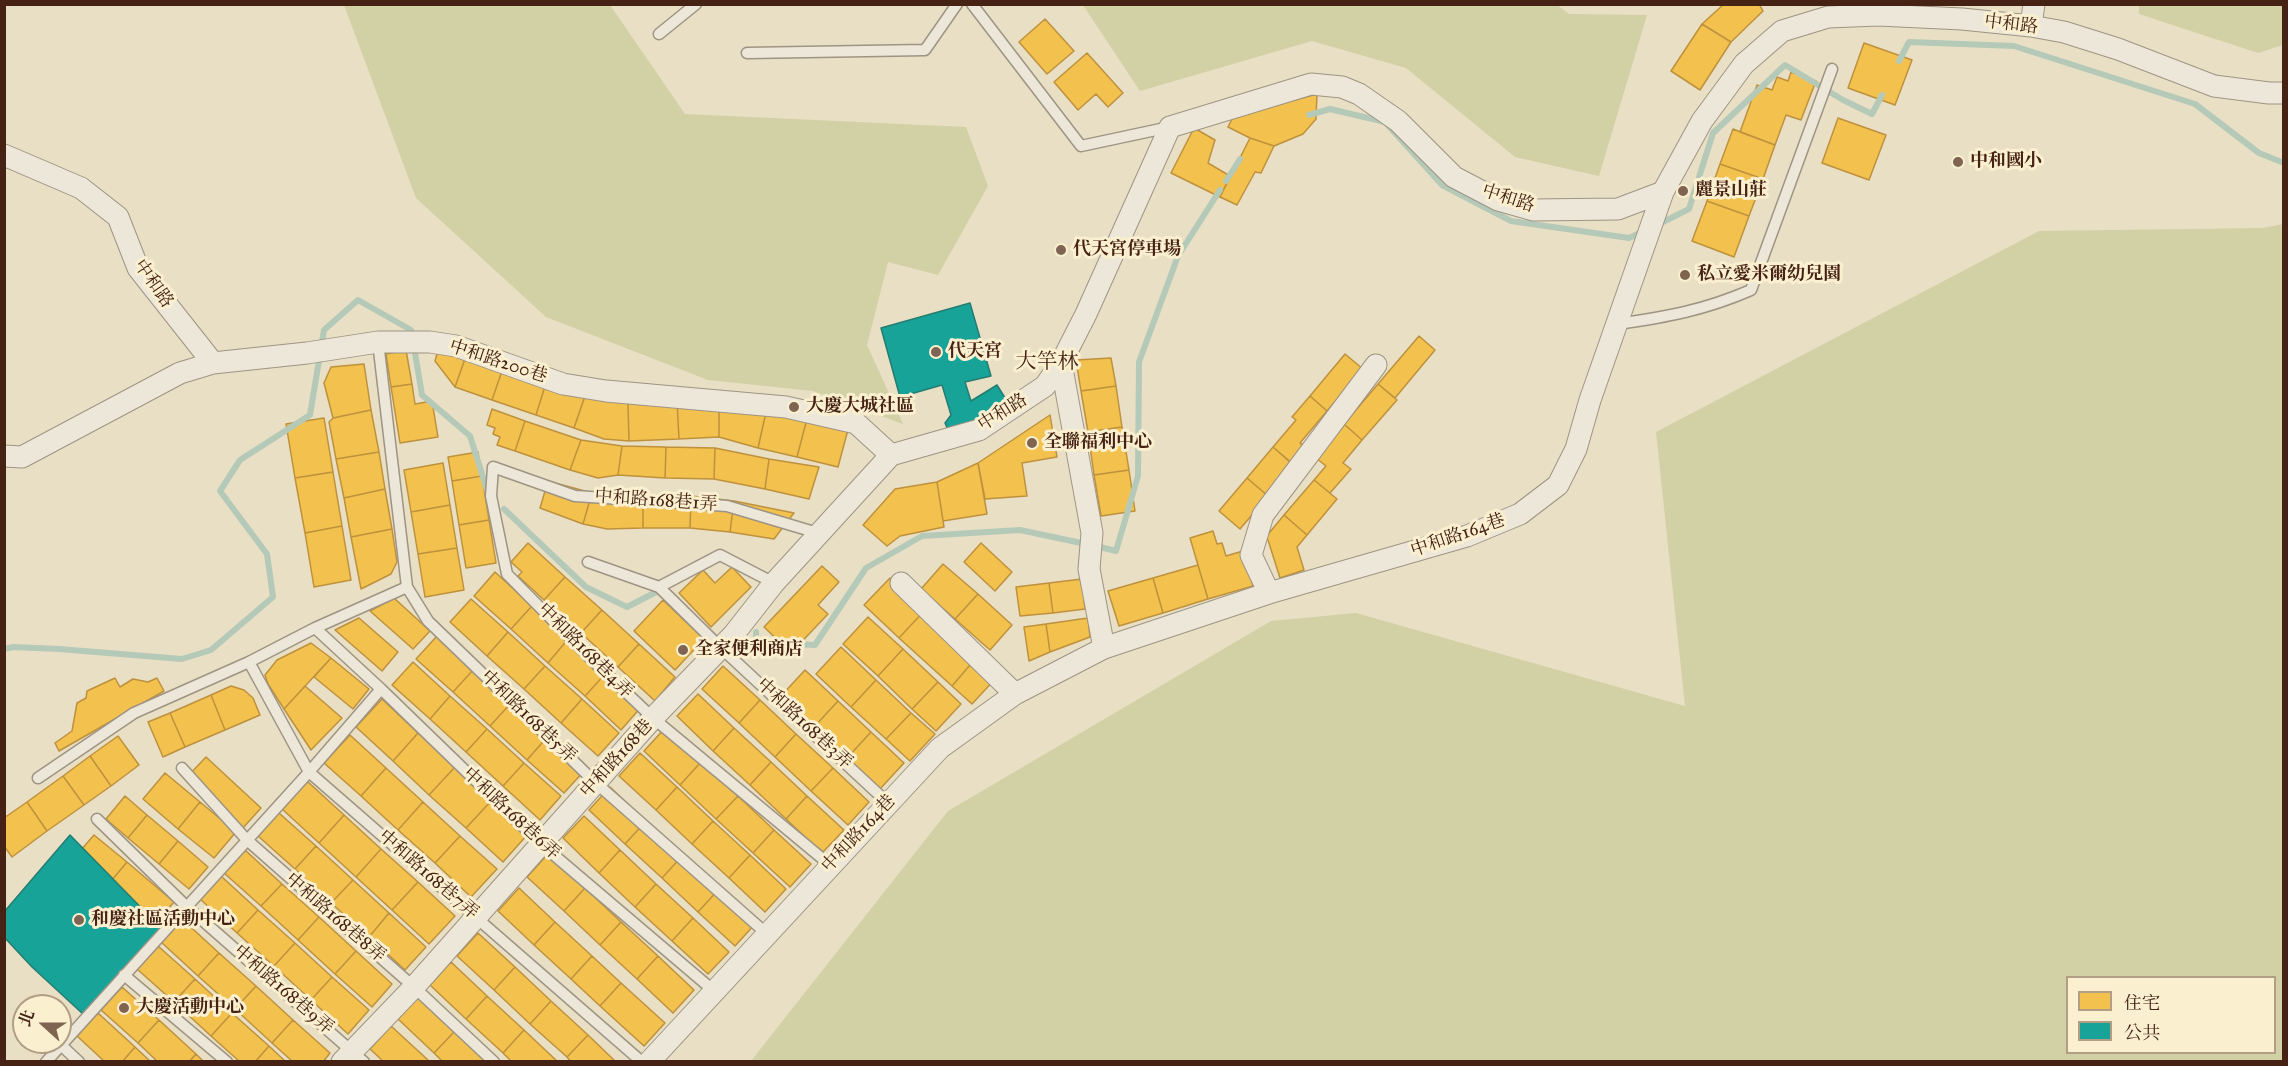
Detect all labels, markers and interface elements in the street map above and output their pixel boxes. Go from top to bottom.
street label: 中和路 [1983,11,2039,39]
place label: 中和國小 [1970,151,2042,173]
marker: 中和國小 [1951,155,1965,169]
street label: 中和路 [1479,180,1537,218]
place label: 麗景山莊 [1695,180,1767,202]
marker: 麗景山莊 [1676,184,1690,198]
place label: 代天宮停車場 [1073,239,1181,261]
marker: 代天宮停車場 [1054,243,1068,257]
street label: 中和路 [129,256,177,312]
place label: 私立愛米爾幼兒園 [1697,264,1841,286]
marker: 私立愛米爾幼兒園 [1678,268,1692,282]
street label: 中和路200巷 [446,336,550,388]
place label: 代天宮 [948,341,1002,363]
marker: 代天宮 [929,345,943,359]
district label: 大竿林 [1016,350,1078,376]
street label: 中和路 [974,390,1032,436]
place label: 大慶大城社區 [806,396,914,418]
marker: 大慶大城社區 [787,400,801,414]
place label: 全聯福利中心 [1044,432,1152,454]
marker: 全聯福利中心 [1025,436,1039,450]
street label: 中和路168巷1弄 [594,486,718,516]
street label: 中和路164巷 [1408,510,1508,562]
street label: 中和路168巷4弄 [533,599,637,703]
place label: 全家便利商店 [695,639,803,661]
marker: 全家便利商店 [676,643,690,657]
street label: 中和路168巷5弄 [476,666,580,768]
street label: 中和路168巷3弄 [752,674,856,774]
street label: 中和路168巷 [576,715,658,803]
street label: 中和路168巷6弄 [458,763,564,865]
street label: 中和路164巷 [818,791,900,877]
street label: 中和路168巷7弄 [374,826,482,924]
street label: 中和路168巷8弄 [281,869,389,967]
place label: 和慶社區活動中心 [91,909,235,931]
marker: 和慶社區活動中心 [72,913,86,927]
street label: 中和路168巷9弄 [229,941,337,1039]
legend [2066,976,2276,1054]
text: 住宅 [2124,992,2160,1014]
north arrow [12,994,72,1054]
place label: 大慶活動中心 [136,997,244,1019]
marker: 大慶活動中心 [117,1001,131,1015]
text: 北 [15,1007,38,1029]
text: 公共 [2124,1022,2160,1044]

